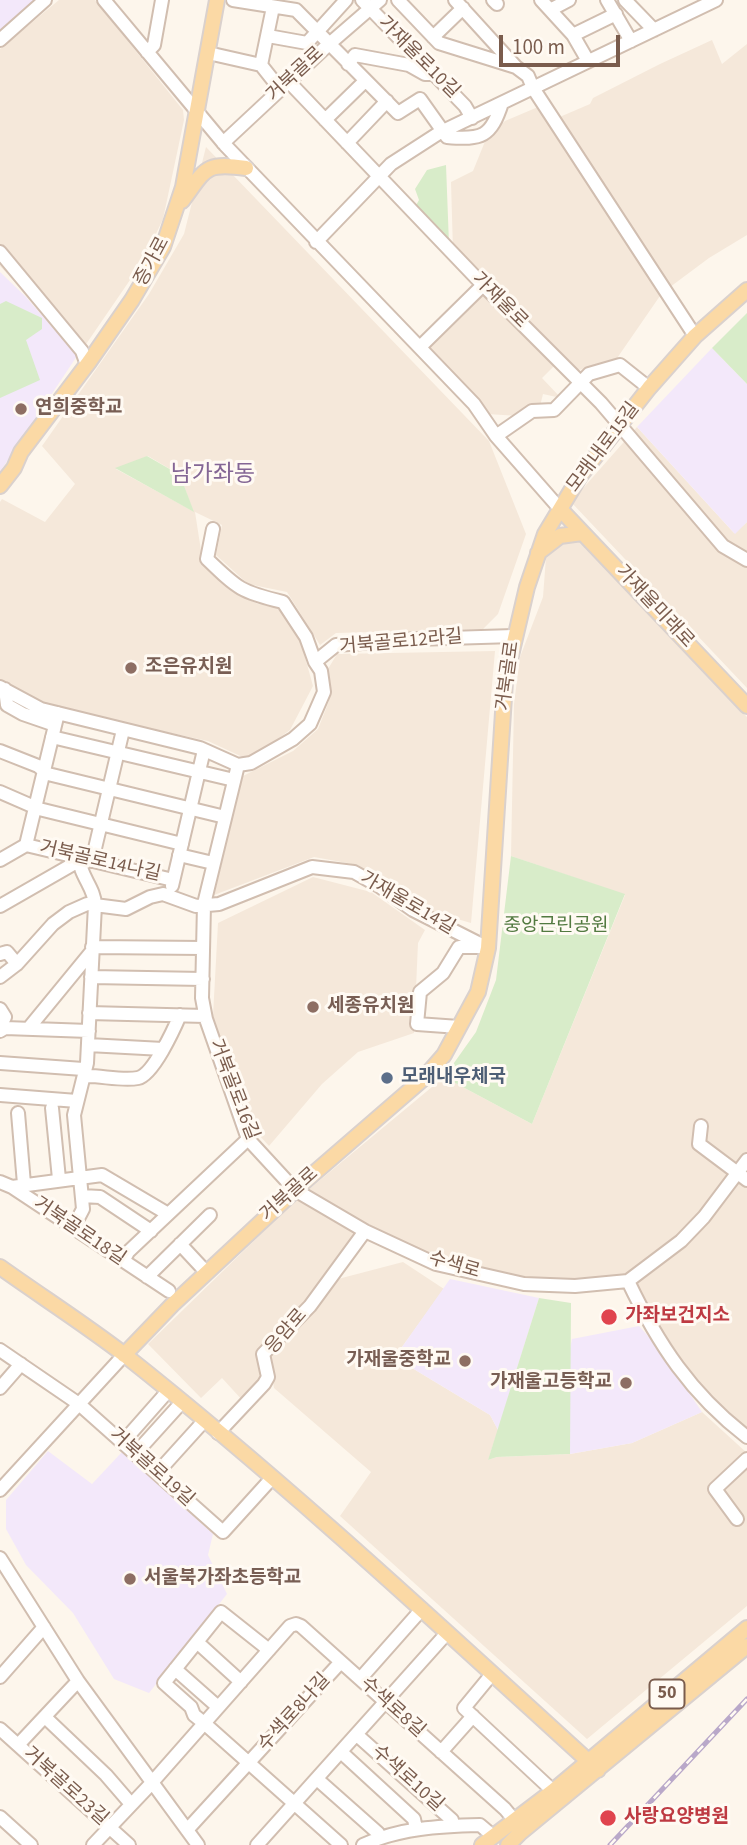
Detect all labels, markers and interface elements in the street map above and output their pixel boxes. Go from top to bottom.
street label: 가재울로10길 [372,12,464,104]
scale bar [502,21,623,65]
text: 100 m [512,32,565,62]
street label: 거북골로 [263,43,329,107]
street label: 증가로 [131,233,175,291]
street label: 가재울로 [466,268,532,334]
place label: 연희중학교 [35,398,122,420]
street label: 모래내로15길 [563,399,645,497]
marker: 연희중학교 [13,401,29,417]
district label: 남가좌동 [171,462,255,490]
street label: 가재울미래로 [610,561,698,653]
street label: 거북골로12라길 [338,626,464,660]
street label: 거북골로 [493,640,525,712]
place label: 조은유치원 [145,657,232,679]
marker: 조은유치원 [123,660,139,676]
street label: 거북골로14나길 [37,837,163,887]
street label: 가재울로14길 [355,868,459,940]
park label: 중앙근린공원 [504,916,608,938]
place label: 세종유치원 [327,996,414,1018]
marker: 세종유치원 [305,999,321,1015]
street label: 거북골로16길 [203,1036,263,1144]
place label: 모래내우체국 [401,1067,506,1089]
marker: 모래내우체국 [379,1070,395,1086]
street label: 거북골로 [256,1163,324,1227]
street label: 거북골로18길 [29,1193,129,1271]
street label: 수색로 [426,1248,482,1284]
street label: 응암로 [261,1305,313,1359]
place label: 가좌보건지소 [625,1306,730,1328]
marker: 가좌보건지소 [599,1307,619,1327]
place label: 가재울중학교 [346,1350,451,1372]
marker: 가재울중학교 [457,1353,473,1369]
place label: 가재울고등학교 [490,1372,612,1394]
marker: 가재울고등학교 [618,1375,634,1391]
street label: 거북골로19길 [104,1424,198,1512]
place label: 서울북가좌초등학교 [144,1568,301,1590]
marker: 서울북가좌초등학교 [122,1571,138,1587]
street label: 수색로8나길 [254,1669,336,1757]
street label: 수색로8길 [355,1673,429,1743]
road number: 50 [650,1680,684,1708]
street label: 수색로10길 [366,1741,448,1817]
street label: 거북골로23길 [18,1743,112,1831]
place label: 사랑요양병원 [624,1807,729,1829]
marker: 사랑요양병원 [598,1808,618,1828]

